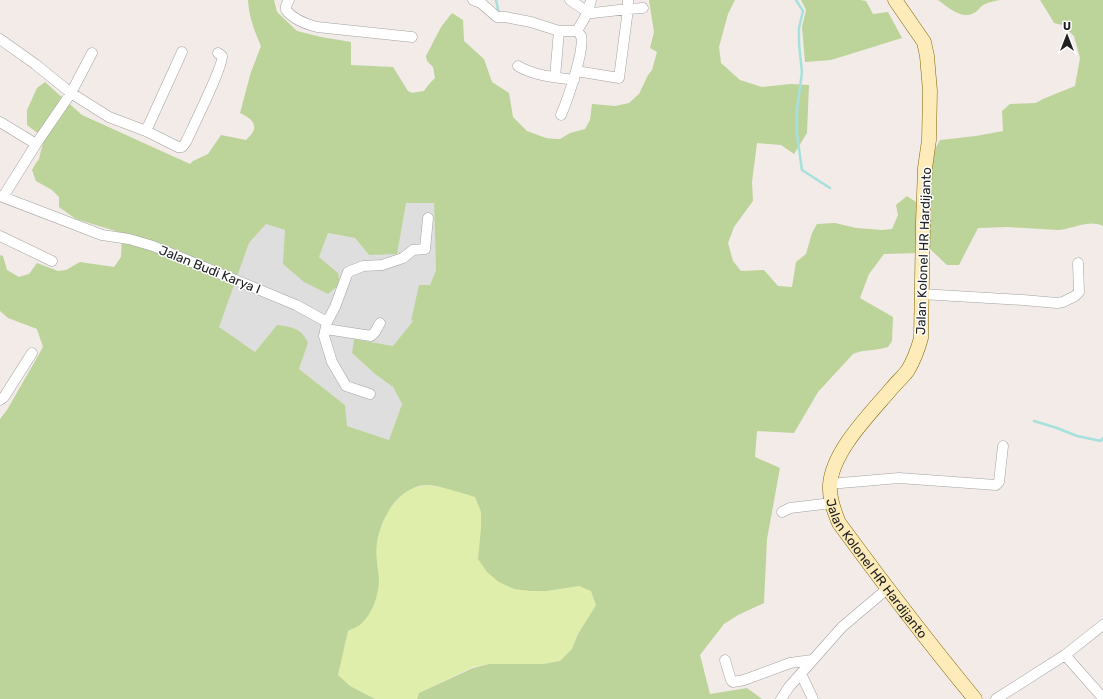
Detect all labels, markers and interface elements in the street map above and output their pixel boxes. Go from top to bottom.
north arrow [1047,16,1087,56]
text: U [1063,20,1071,33]
street label: Jalan Kolonel HR Hardijanto [913,167,934,335]
street label: Jalan Budi Karya I [157,242,263,297]
street label: Jalan Kolonel HR Hardijanto [823,497,930,641]

